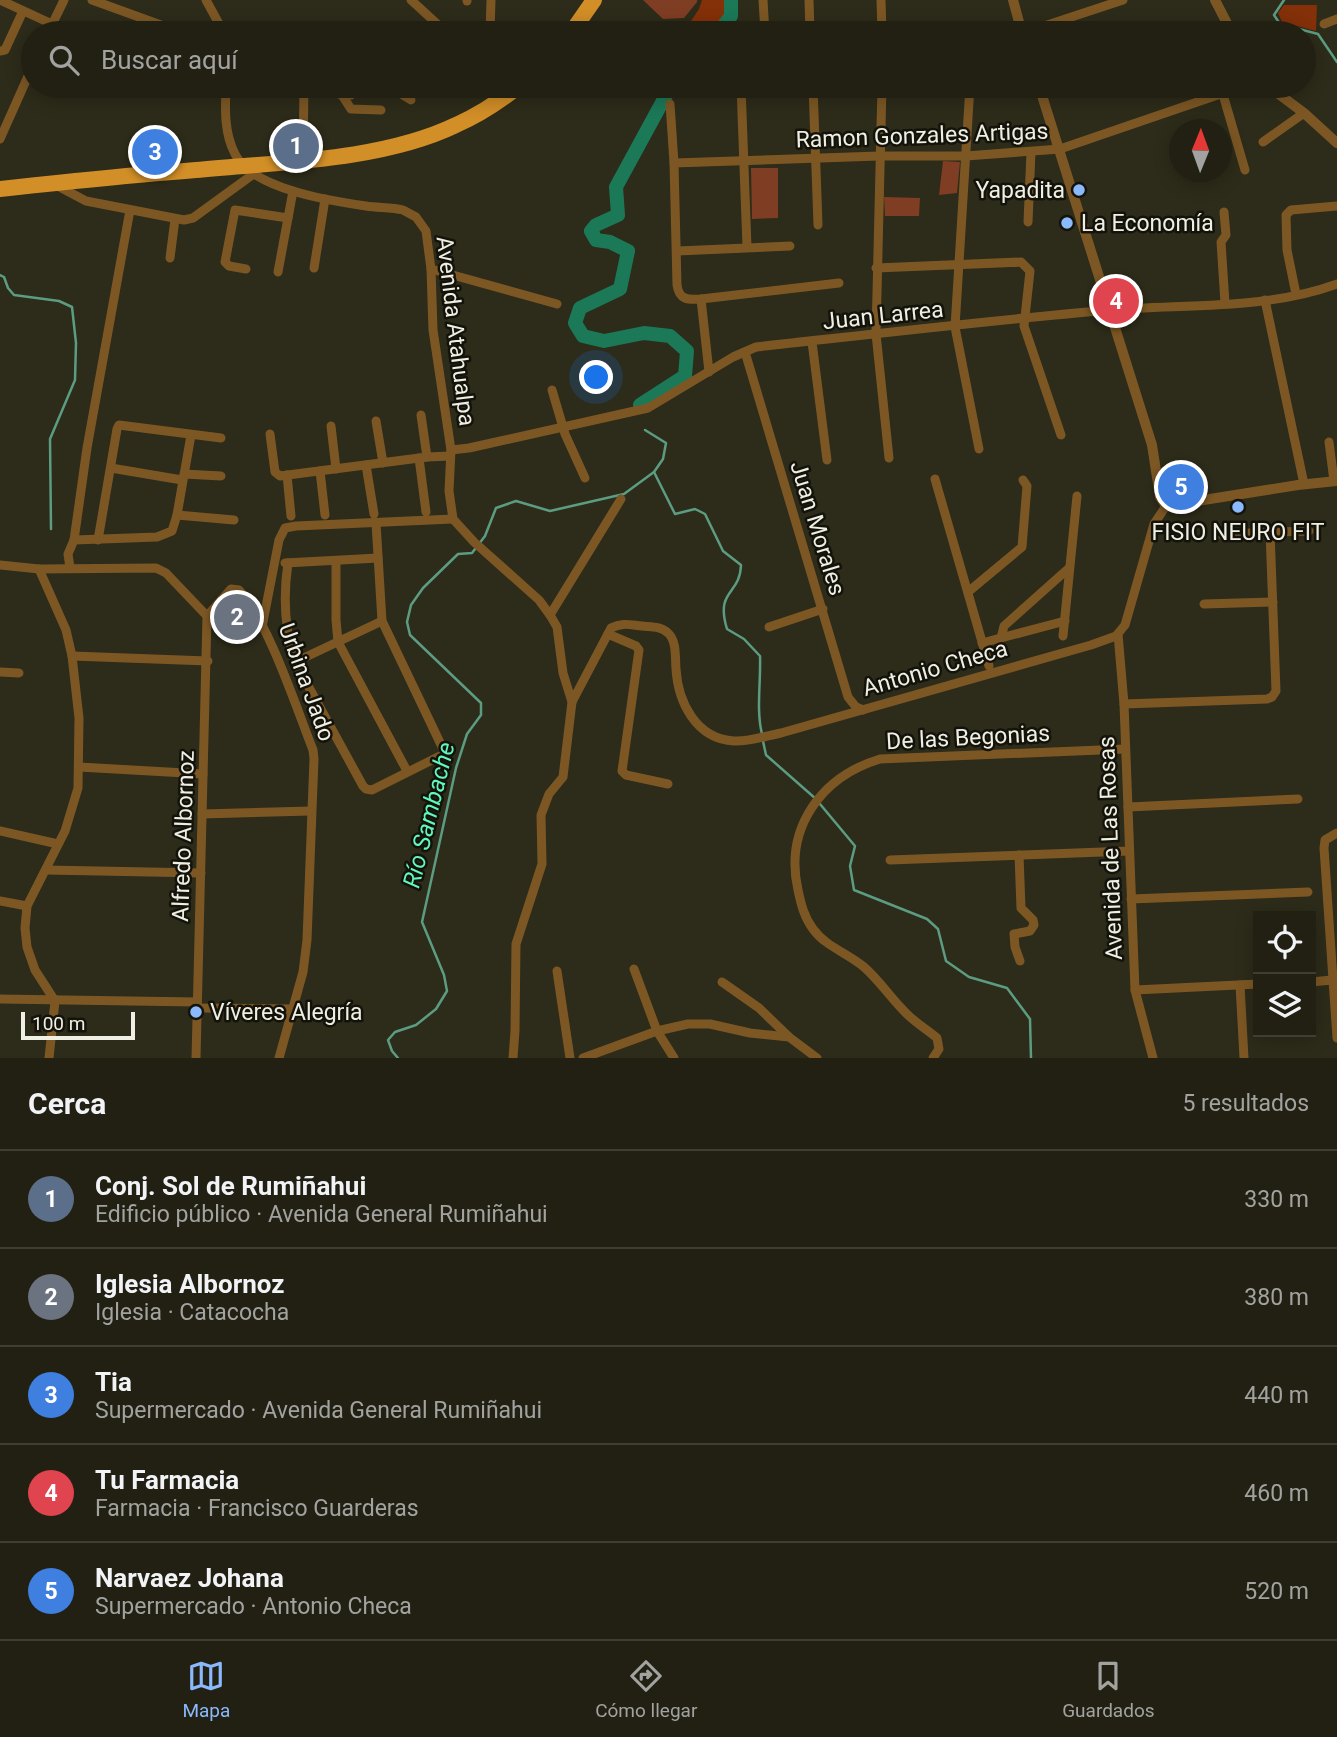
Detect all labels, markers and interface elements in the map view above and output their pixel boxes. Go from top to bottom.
search box [21,21,1316,98]
icon: search [45,41,83,79]
text: Buscar aquí [101,45,238,75]
street label: Ramon Gonzales Artigas [795,118,1049,153]
north arrow [1169,119,1232,182]
pin: 1 [273,120,319,172]
pin: 3 [132,126,178,178]
place label: Yapadita [975,177,1065,204]
marker: Yapadita [1071,182,1087,198]
place label: La Economía [1081,210,1214,237]
marker: La Economía [1059,215,1075,231]
street label: Avenida Atahualpa [430,235,481,427]
pin: 4 [1093,275,1139,327]
street label: Juan Larrea [821,296,945,335]
your location [579,360,613,394]
street label: Juan Morales [784,458,851,599]
pin: 5 [1158,461,1204,513]
marker: FISIO NEURO FIT [1230,499,1246,515]
place label: FISIO NEURO FIT [1152,519,1325,546]
pin: 2 [214,591,260,643]
street label: Urbina Jado [273,620,340,745]
street label: Antonio Checa [860,635,1011,702]
street label: De las Begonias [885,720,1051,755]
street label: Avenida de Las Rosas [1093,736,1128,960]
water label: Río Sambache [397,739,461,891]
street label: Alfredo Albornoz [167,750,200,922]
map controls [1253,911,1316,1037]
button: locate [1253,911,1316,974]
button: layers [1253,974,1316,1037]
place label: Víveres Alegría [210,999,363,1026]
marker: Víveres Alegría [188,1004,204,1020]
scale bar [21,1009,135,1041]
text: 100 m [32,1012,85,1035]
text: Cerca [28,1086,106,1121]
text: 5 resultados [1182,1090,1309,1117]
text: Conj. Sol de Rumiñahui [95,1171,366,1201]
text: 1 [44,1186,58,1213]
text: 330 m [1244,1186,1309,1213]
text: Edificio público · Avenida General Rumiñahui [95,1201,548,1228]
text: Iglesia Albornoz [95,1269,284,1299]
text: 2 [44,1284,58,1311]
text: 380 m [1244,1284,1309,1311]
text: Iglesia · Catacocha [95,1299,289,1326]
text: Tia [95,1367,132,1397]
text: 3 [44,1382,58,1409]
text: 440 m [1244,1382,1309,1409]
text: Supermercado · Avenida General Rumiñahui [95,1397,542,1424]
text: Tu Farmacia [95,1465,239,1495]
text: 4 [44,1480,58,1507]
text: 460 m [1244,1480,1309,1507]
text: Farmacia · Francisco Guarderas [95,1495,419,1522]
text: Narvaez Johana [95,1563,284,1593]
text: 5 [44,1578,58,1605]
text: 520 m [1244,1578,1309,1605]
text: Supermercado · Antonio Checa [95,1593,412,1620]
tab: Mapa [182,1657,230,1722]
tab: Cómo llegar [595,1657,697,1722]
tab: Guardados [1062,1657,1155,1722]

